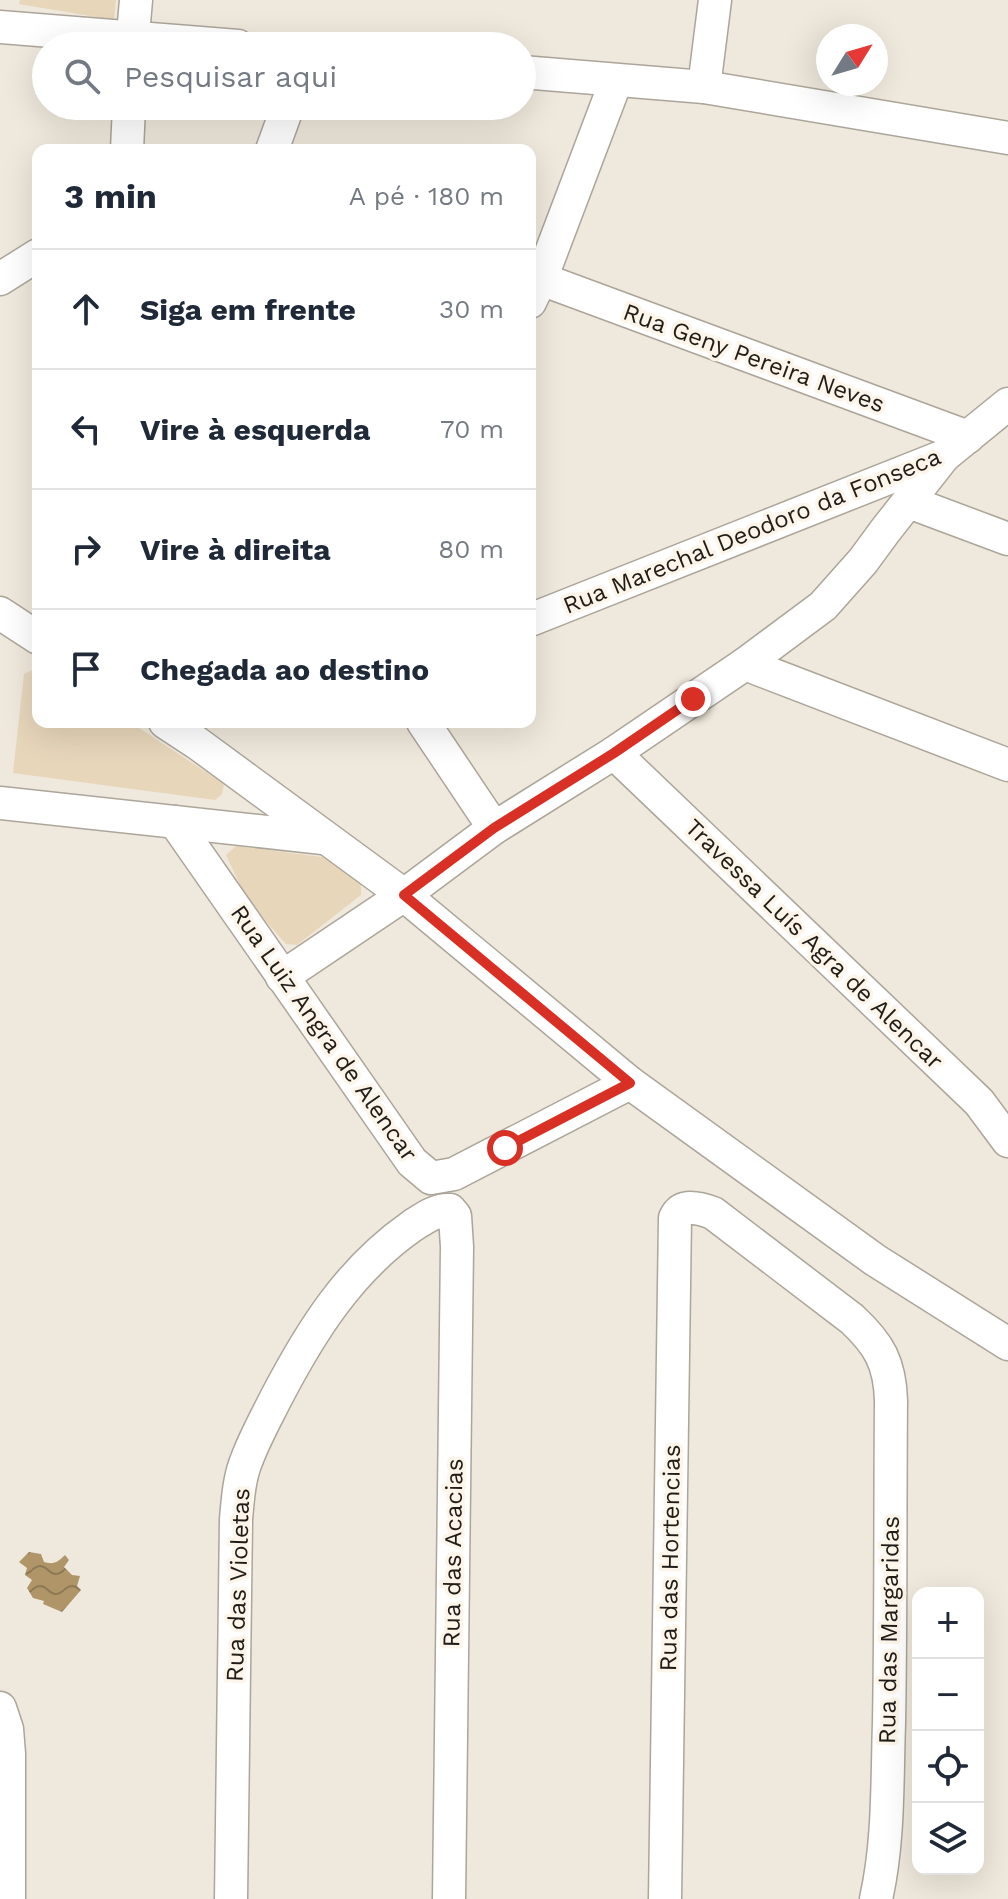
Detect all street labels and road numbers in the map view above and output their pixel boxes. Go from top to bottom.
street label: Rua Geny Pereira Neves [620,298,888,418]
street label: Rua Marechal Deodoro da Fonseca [559,442,945,620]
street label: Travessa Luís Agra de Alencar [679,813,949,1075]
street label: Rua Luiz Angra de Alencar [225,900,423,1167]
street label: Rua das Hortencias [654,1444,686,1672]
street label: Rua das Acacias [437,1458,469,1648]
street label: Rua das Violetas [221,1488,255,1682]
street label: Rua das Margaridas [873,1516,905,1744]

